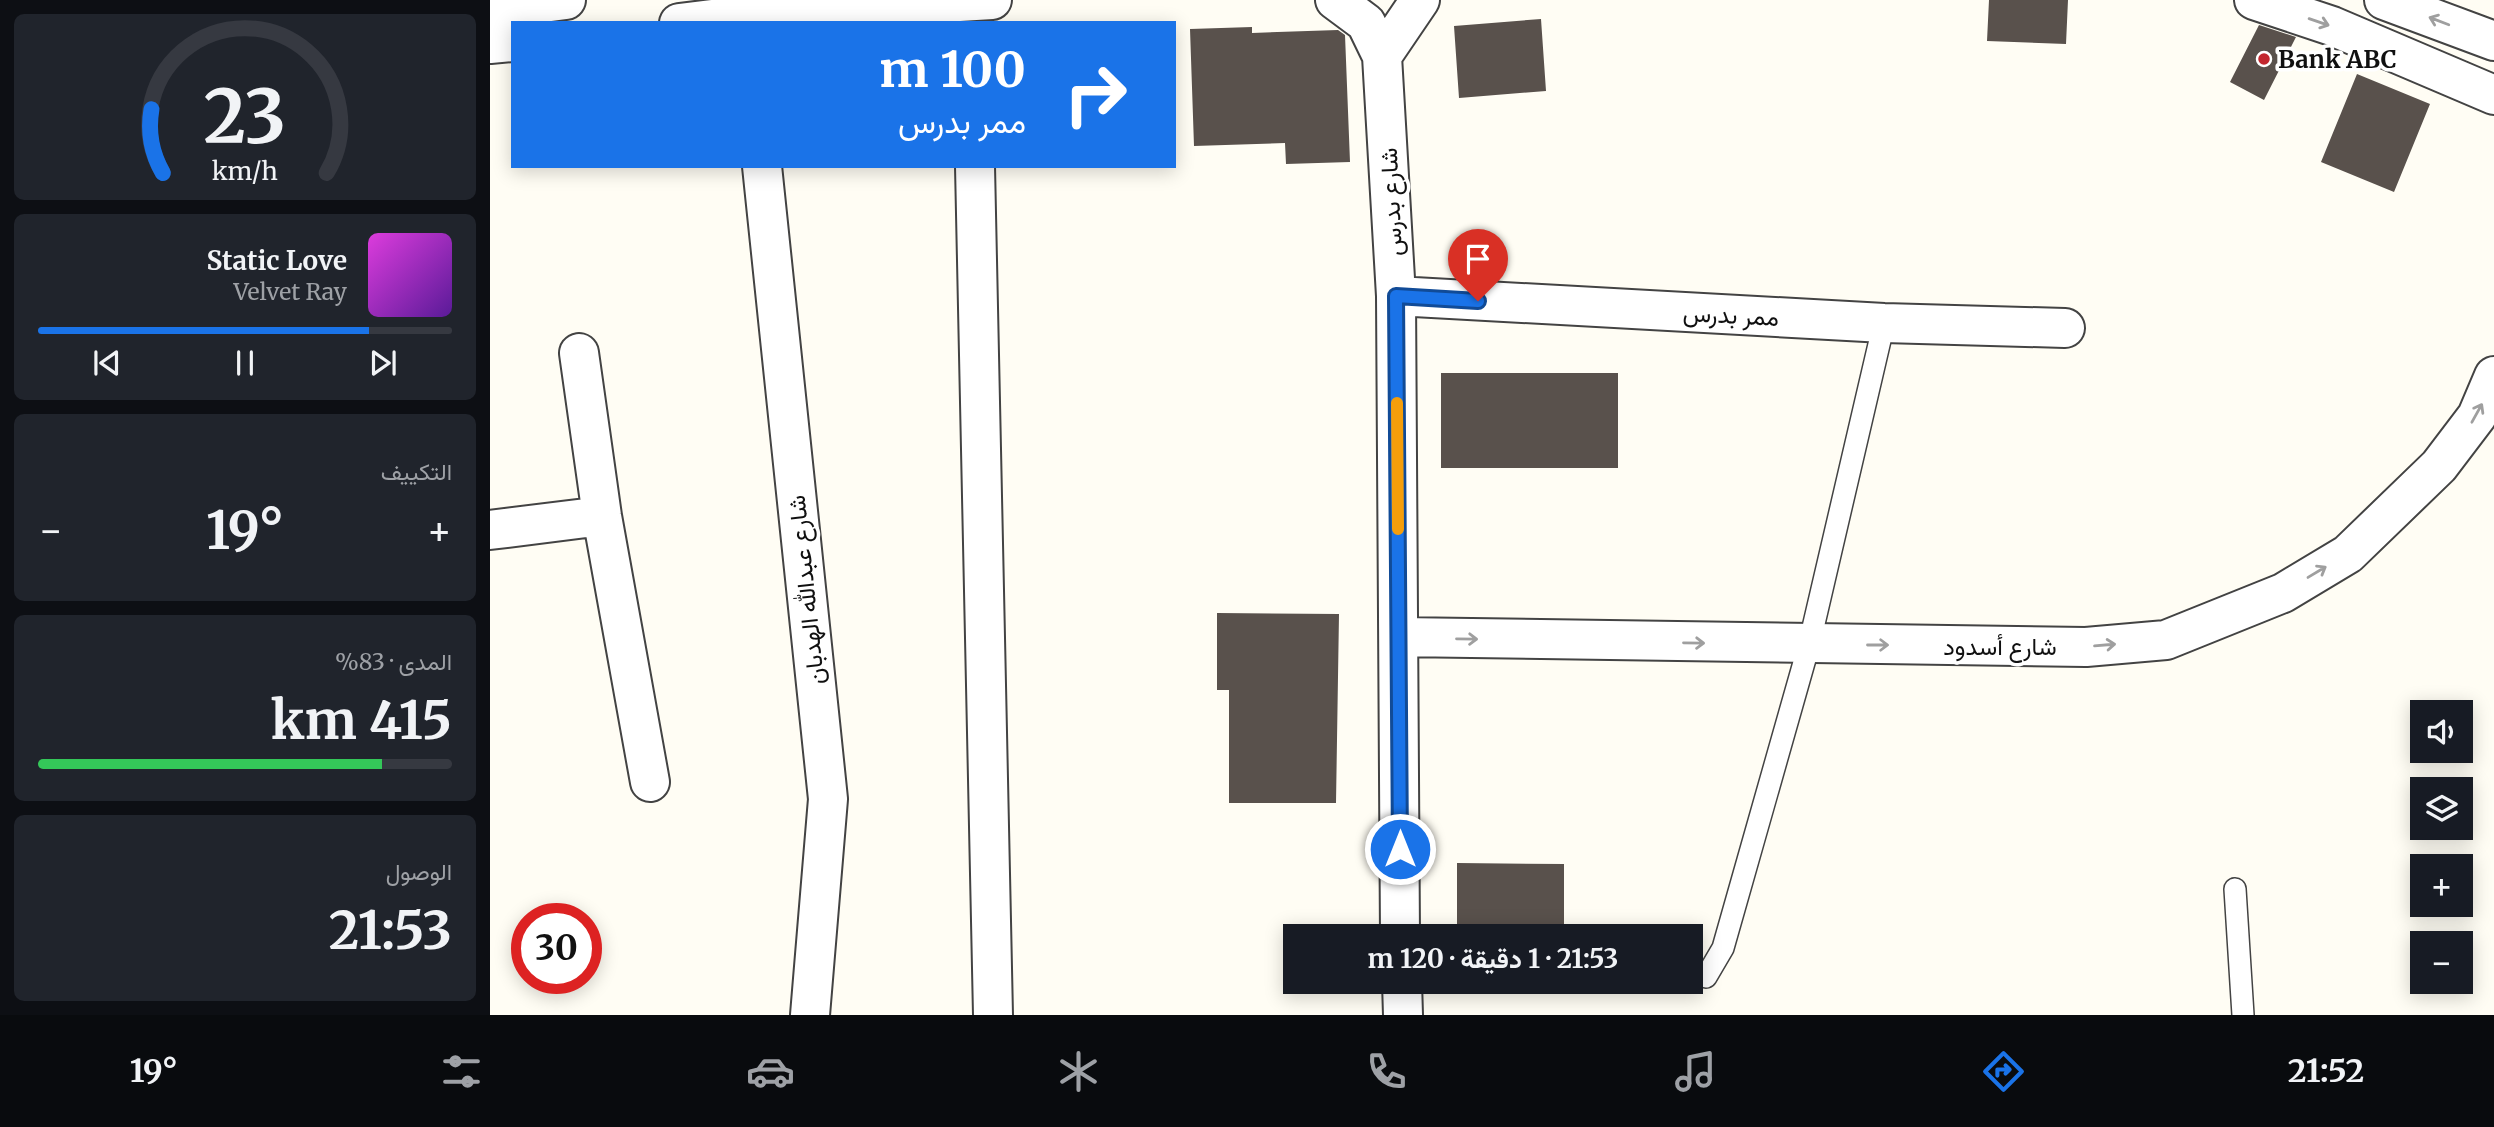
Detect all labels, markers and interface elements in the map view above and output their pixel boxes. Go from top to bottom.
one-way arrow [2429,13,2451,26]
one-way arrow [2307,17,2329,29]
text: 100 m [879,39,1026,100]
place label: Bank ABC [2278,44,2397,75]
icon: right [1050,49,1141,140]
marker: Bank ABC [2256,51,2272,67]
text: 23 [204,71,286,163]
text: ممر بدرس [898,102,1026,142]
street label: شارع بدرس [1373,147,1410,257]
text: km/h [212,155,278,187]
pin [1448,229,1508,301]
icon: arrive [1459,240,1497,278]
text: Static Love [207,244,347,277]
text: Velvet Ray [234,277,347,306]
street label: ممر بدرس [1682,297,1780,333]
icon: previous [88,344,126,382]
icon: pause [226,344,264,382]
icon: next [364,344,402,382]
one-way arrow [2471,403,2484,424]
text: التكييف [381,457,452,486]
street label: شارع عبدالله الهدبان [781,494,832,686]
text: 19° [206,498,284,563]
text: − [38,507,63,554]
text: + [427,507,452,554]
one-way arrow [2307,565,2327,579]
street label: شارع أسدود [1943,631,2057,663]
one-way arrow [1455,632,1478,646]
one-way arrow [1683,636,1706,650]
one-way arrow [1866,638,1889,652]
one-way arrow [2093,638,2116,651]
text: المدى · 83% [335,647,452,676]
text: 415 km [271,688,452,753]
map controls [2410,700,2473,994]
button: sound [2410,700,2473,763]
button: layers [2410,777,2473,840]
position arrow [1363,812,1437,886]
button: + [2410,854,2473,917]
text: الوصول [386,857,452,886]
text: 21:53 [329,898,452,963]
speed limit sign: 30 [511,903,602,994]
button: − [2410,931,2473,994]
text: 21:53 · 1 دقيقة · 120 m [1368,942,1618,975]
icon: filters [437,1047,486,1096]
icon: car [746,1047,795,1096]
icon: climate [1054,1047,1103,1096]
icon: phone [1362,1047,1411,1096]
icon: music [1671,1047,1720,1096]
icon: directions [1979,1047,2028,1096]
text: 19° [130,1051,178,1091]
text: 21:52 [2288,1051,2364,1091]

